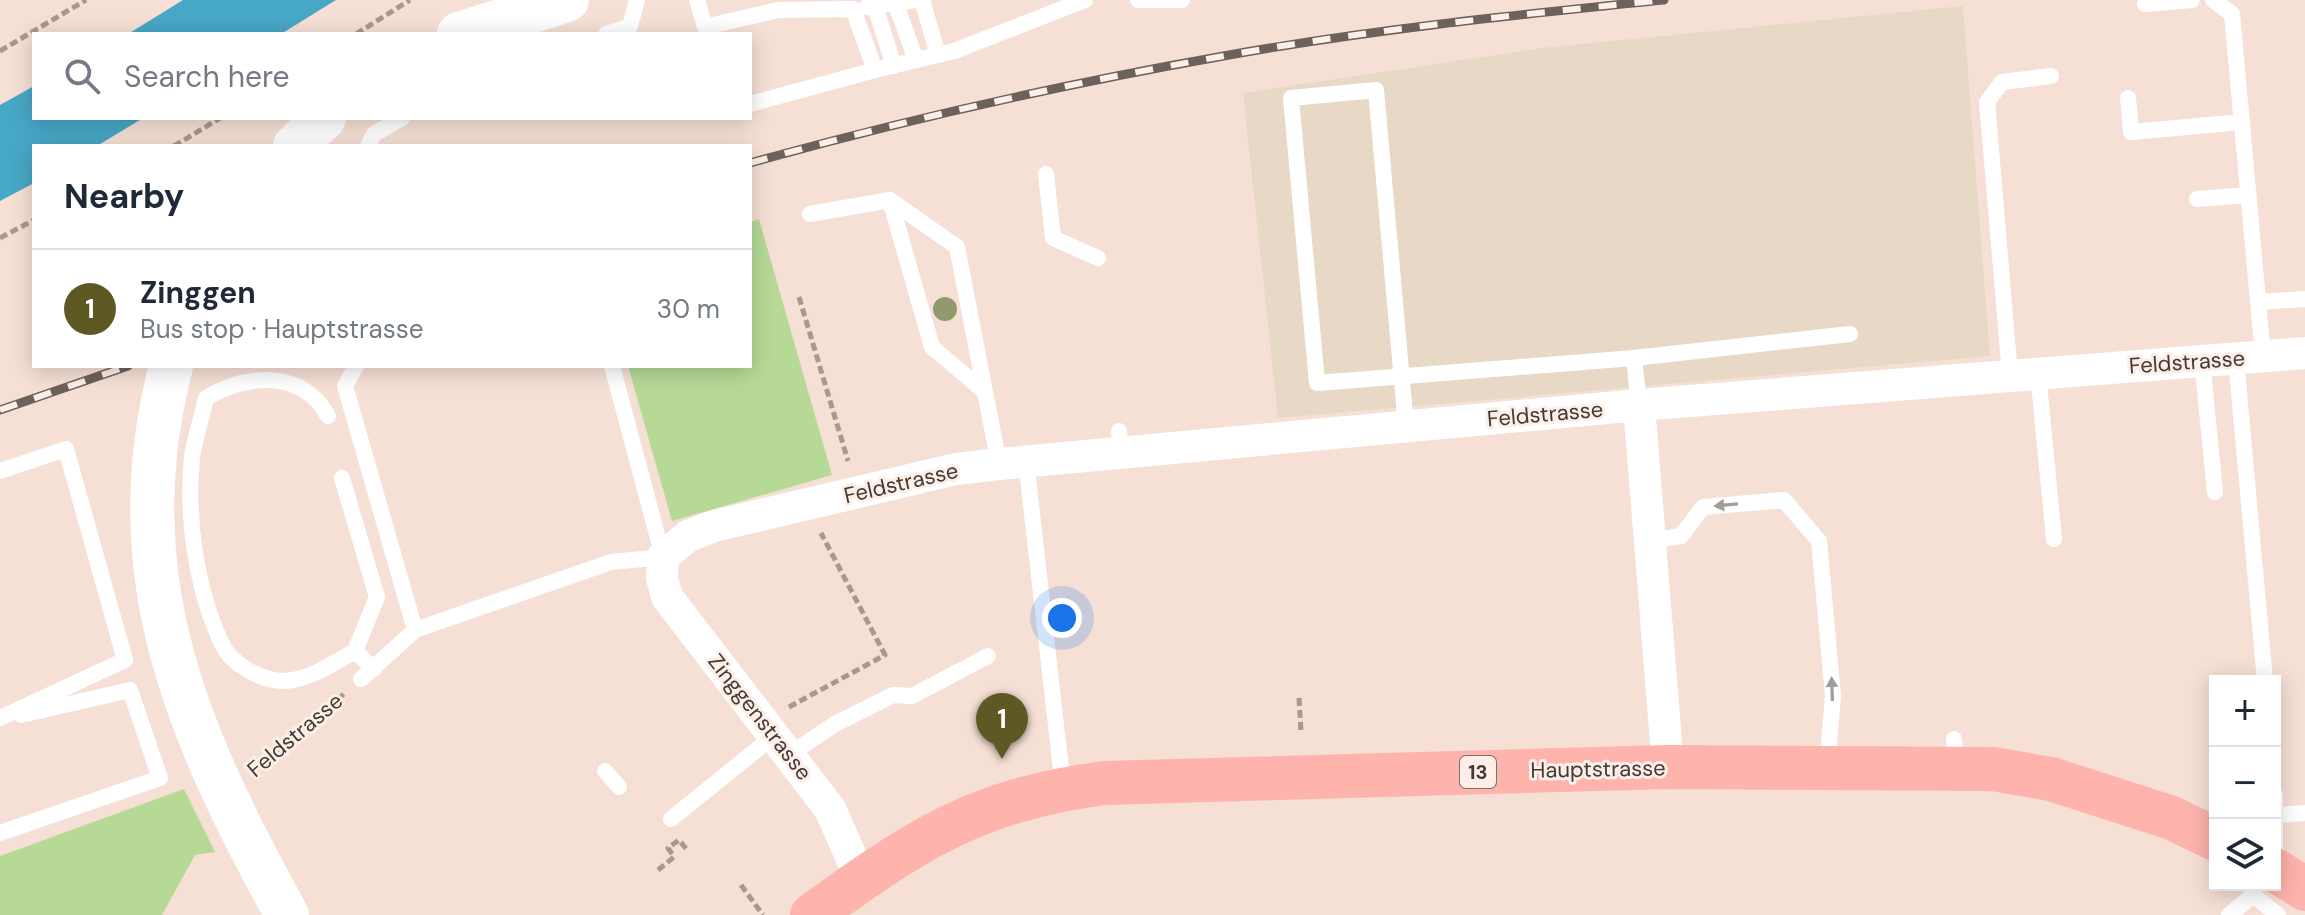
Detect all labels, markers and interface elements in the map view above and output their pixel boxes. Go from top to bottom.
search box [32,32,752,120]
icon: search [60,54,104,98]
text: Search here [124,57,290,96]
text: Nearby [64,174,184,219]
text: Zinggen [140,273,256,312]
text: 1 [85,292,95,326]
text: 30 m [657,292,720,326]
text: Bus stop · Hauptstrasse [140,312,424,346]
street label: Feldstrasse [2128,343,2246,381]
street label: Feldstrasse [1486,394,1604,434]
street label: Feldstrasse [841,456,961,510]
one-way arrow [1713,499,1738,512]
your location [1042,598,1082,638]
street label: Zinggenstrasse [701,648,819,786]
map controls [2209,675,2281,891]
button: + [2209,675,2281,747]
one-way arrow [1825,676,1838,701]
street label: Feldstrasse [241,686,349,784]
pin: 1 [976,693,1028,759]
button: − [2209,747,2281,819]
street label: Hauptstrasse [1530,753,1666,785]
road number: 13 [1460,756,1496,788]
button: layers [2209,819,2281,891]

